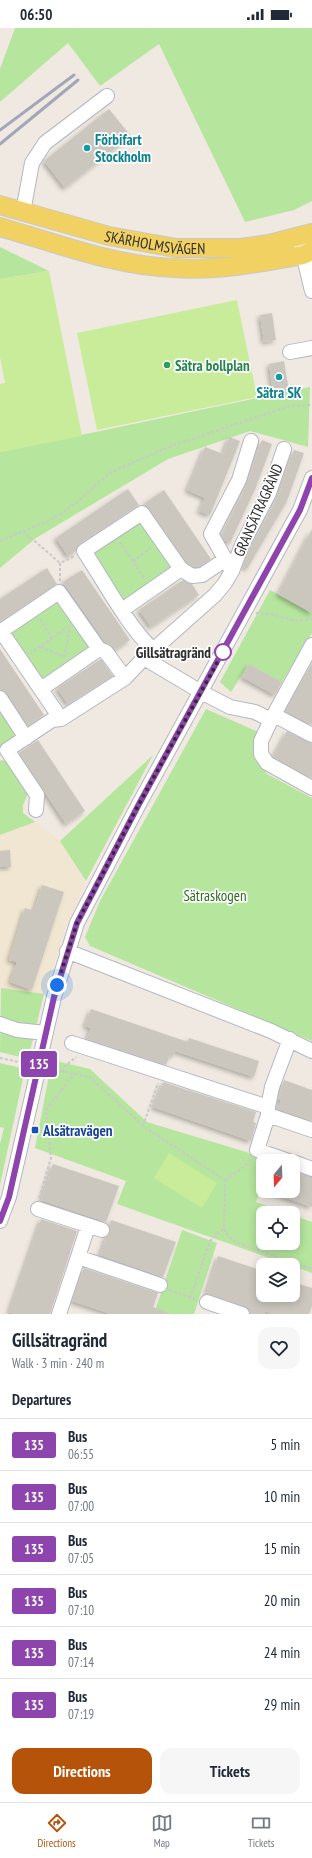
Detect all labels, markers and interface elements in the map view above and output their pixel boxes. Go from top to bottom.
text: 06:50 [20,5,52,24]
place label: Förbifart Stockholm [95,130,151,166]
marker: Förbifart Stockholm [82,143,92,153]
street label: SKÄRHOLMSVÄGEN [103,226,205,258]
place label: Sätra bollplan [175,356,250,375]
marker: Sätra bollplan [162,360,172,370]
marker: Sätra SK [274,372,284,382]
place label: Sätra SK [256,383,302,402]
street label: GRANSÄTRAGRÄND [229,460,287,559]
place label: Gillsätragränd [136,643,211,662]
marker: Gillsätragränd [214,643,232,661]
park label: Sätraskogen [183,886,247,905]
your location [47,975,67,995]
line badge: 135 [16,1051,62,1077]
text: 135 [29,1055,49,1073]
place label: Alsätravägen [42,1121,113,1140]
marker: Alsätravägen [30,1125,40,1135]
north arrow [256,1154,300,1198]
map controls [256,1154,300,1302]
button: locate [256,1206,300,1250]
button: layers [256,1258,300,1302]
button: heart [258,1327,300,1369]
text: Gillsätragränd [12,1328,107,1352]
text: Walk · 3 min · 240 m [12,1355,104,1372]
text: Departures [12,1390,71,1409]
text: Bus [68,1427,87,1446]
text: 5 min [270,1435,300,1454]
text: 135 [24,1436,44,1454]
text: 06:55 [68,1446,94,1463]
text: Bus [68,1479,87,1498]
text: 10 min [264,1487,300,1506]
text: 135 [24,1488,44,1506]
text: 07:00 [68,1498,94,1515]
text: Bus [68,1531,87,1550]
text: 15 min [264,1539,300,1558]
text: 135 [24,1540,44,1558]
text: 07:05 [68,1550,94,1567]
text: Bus [68,1583,87,1602]
text: 20 min [264,1591,300,1610]
text: 135 [24,1592,44,1610]
text: 07:10 [68,1602,94,1619]
text: Bus [68,1635,87,1654]
text: 24 min [264,1643,300,1662]
text: 135 [24,1644,44,1662]
text: 07:14 [68,1654,94,1671]
text: Bus [68,1687,87,1706]
text: 29 min [264,1695,300,1714]
text: 135 [24,1696,44,1714]
text: 07:19 [68,1706,94,1723]
button: Directions [12,1748,152,1794]
button: Tickets [160,1748,300,1794]
tab: Directions [38,1812,76,1850]
tab: Map [151,1812,173,1850]
tab: Tickets [248,1812,274,1850]

